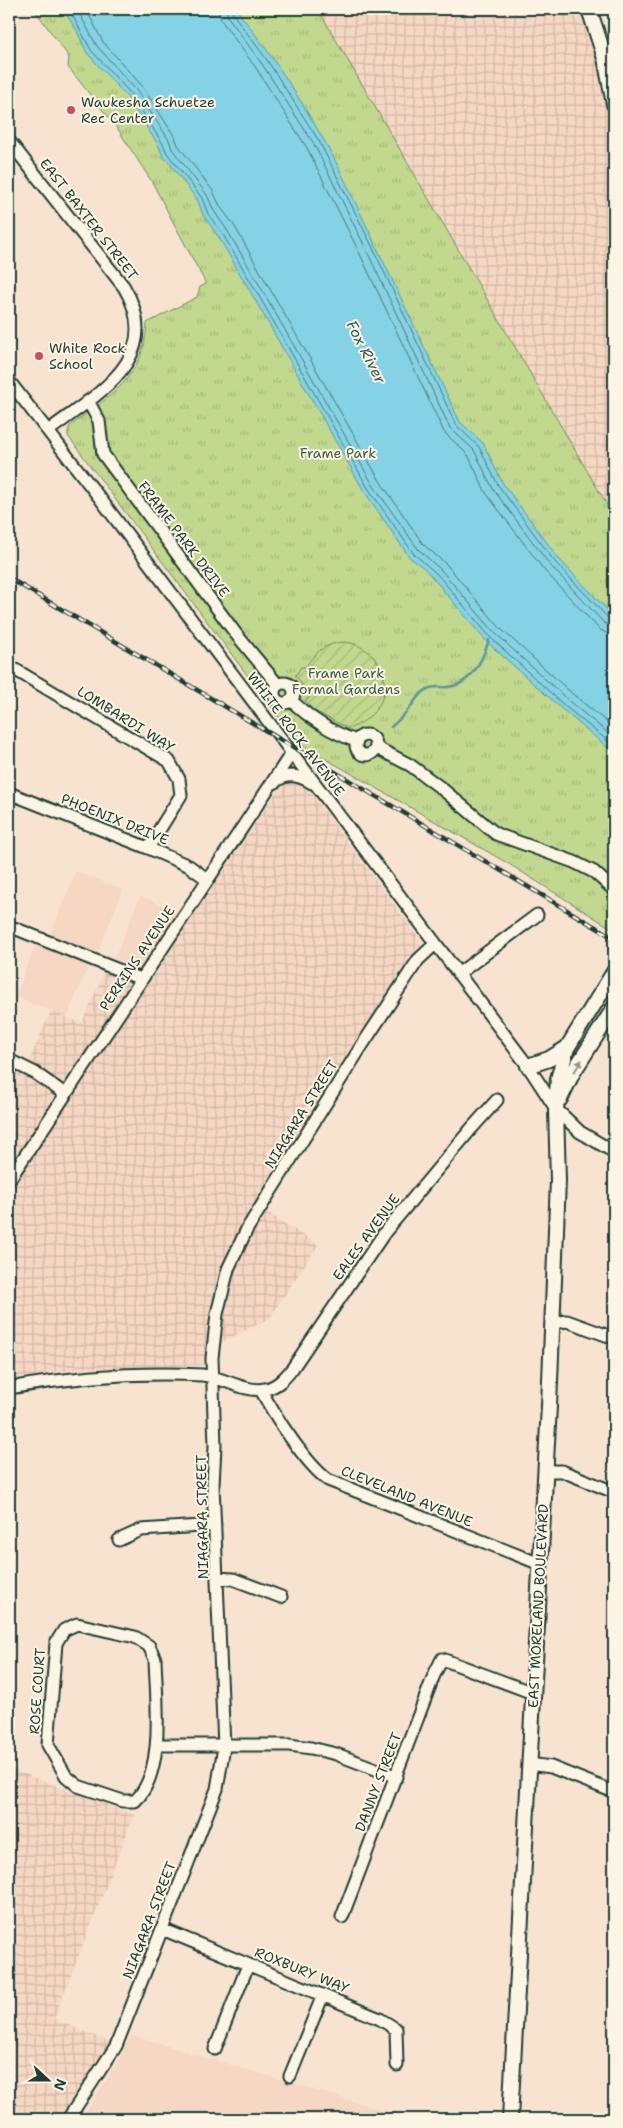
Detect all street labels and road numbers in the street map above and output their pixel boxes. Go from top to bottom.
street label: EAST BAXTER STREET [36,155,142,284]
street label: FRAME PARK DRIVE [135,478,234,601]
street label: WHITE ROCK AVENUE [243,668,349,800]
street label: LOMBARDI WAY [74,682,179,756]
street label: PHOENIX DRIVE [59,789,172,849]
street label: PERKINS AVENUE [95,902,179,1014]
street label: NIAGARA STREET [260,1056,342,1172]
street label: EALES AVENUE [328,1190,404,1284]
street label: NIAGARA STREET [192,1454,212,1579]
street label: CLEVELAND AVENUE [339,1461,476,1531]
street label: EAST MORELAND BOULEVARD [524,1503,552,1709]
street label: ROSE COURT [25,1647,49,1735]
street label: DANNY STREET [351,1729,405,1834]
street label: NIAGARA STREET [118,1858,180,1981]
street label: ROXBURY WAY [252,1943,352,1997]

